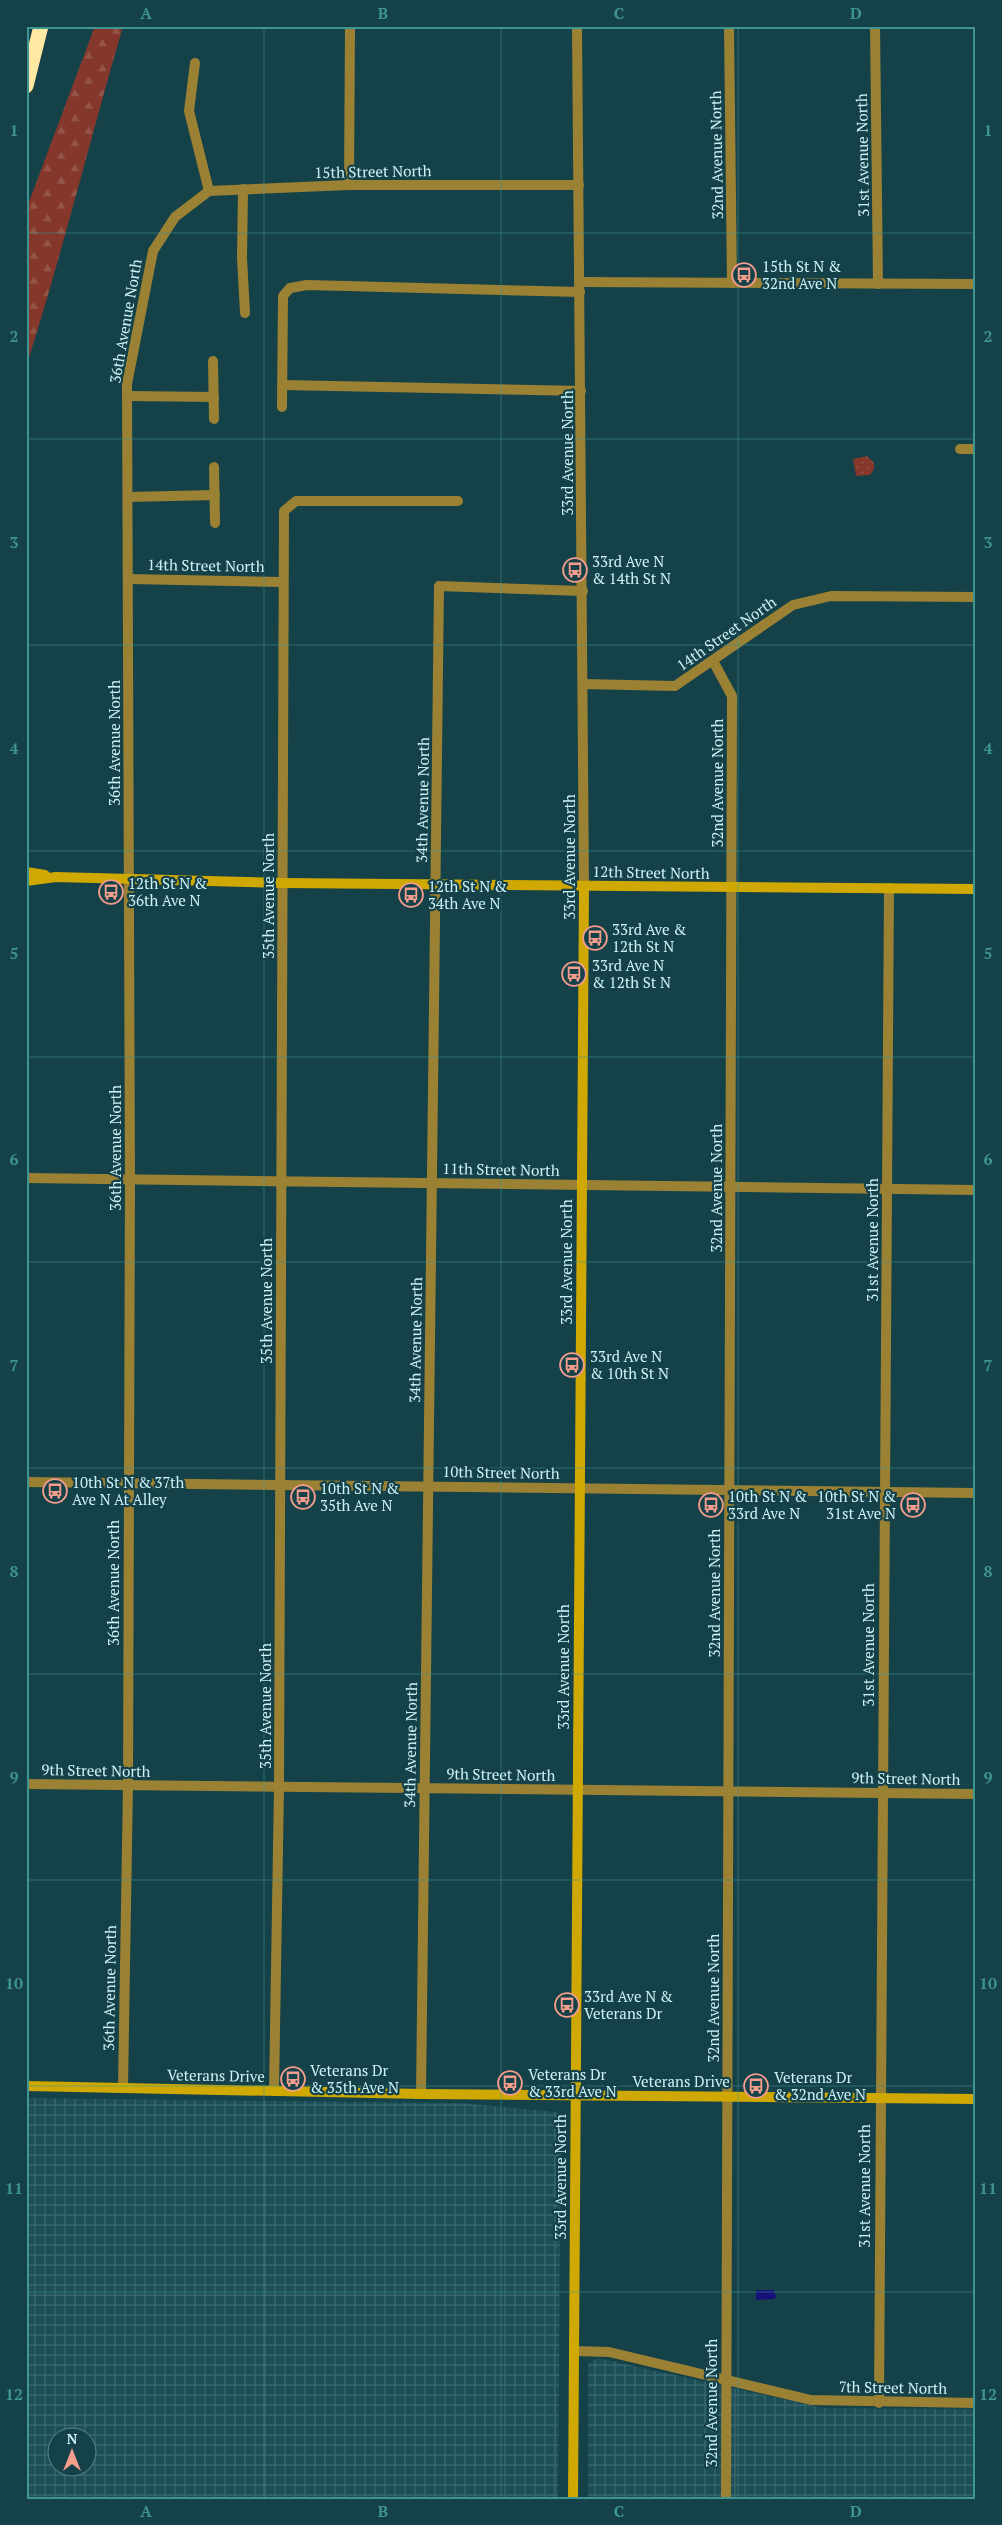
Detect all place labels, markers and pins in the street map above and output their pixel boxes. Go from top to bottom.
place label: 15th St N & 32nd Ave N [762,256,841,293]
bus stop icon: 15th St N & 32nd Ave N [731,262,757,288]
place label: 33rd Ave N & 14th St N [592,551,671,588]
bus stop icon: 33rd Ave N & 14th St N [562,557,588,583]
place label: 12th St N & 36th Ave N [128,873,207,910]
place label: 12th St N & 34th Ave N [428,876,507,913]
bus stop icon: 12th St N & 36th Ave N [98,879,124,905]
bus stop icon: 12th St N & 34th Ave N [398,882,424,908]
place label: 33rd Ave & 12th St N [612,919,686,956]
bus stop icon: 33rd Ave & 12th St N [582,925,608,951]
place label: 33rd Ave N & 12th St N [592,955,671,992]
bus stop icon: 33rd Ave N & 12th St N [561,961,587,987]
place label: 33rd Ave N & 10th St N [590,1346,669,1383]
bus stop icon: 33rd Ave N & 10th St N [559,1352,585,1378]
place label: 10th St N & 37th Ave N At Alley [72,1472,184,1509]
bus stop icon: 10th St N & 37th Ave N At Alley [42,1478,68,1504]
place label: 10th St N & 35th Ave N [320,1478,399,1515]
bus stop icon: 10th St N & 35th Ave N [290,1484,316,1510]
place label: 10th St N & 33rd Ave N [728,1486,807,1523]
place label: 10th St N & 31st Ave N [817,1486,896,1523]
bus stop icon: 10th St N & 33rd Ave N [698,1492,724,1518]
bus stop icon: 10th St N & 31st Ave N [900,1492,926,1518]
place label: 33rd Ave N & Veterans Dr [584,1986,673,2023]
bus stop icon: 33rd Ave N & Veterans Dr [554,1992,580,2018]
place label: Veterans Dr & 35th Ave N [310,2060,399,2097]
place label: Veterans Dr & 33rd Ave N [528,2064,617,2101]
bus stop icon: Veterans Dr & 35th Ave N [280,2066,306,2092]
place label: Veterans Dr & 32nd Ave N [774,2067,866,2104]
bus stop icon: Veterans Dr & 33rd Ave N [497,2070,523,2096]
bus stop icon: Veterans Dr & 32nd Ave N [743,2073,769,2099]

